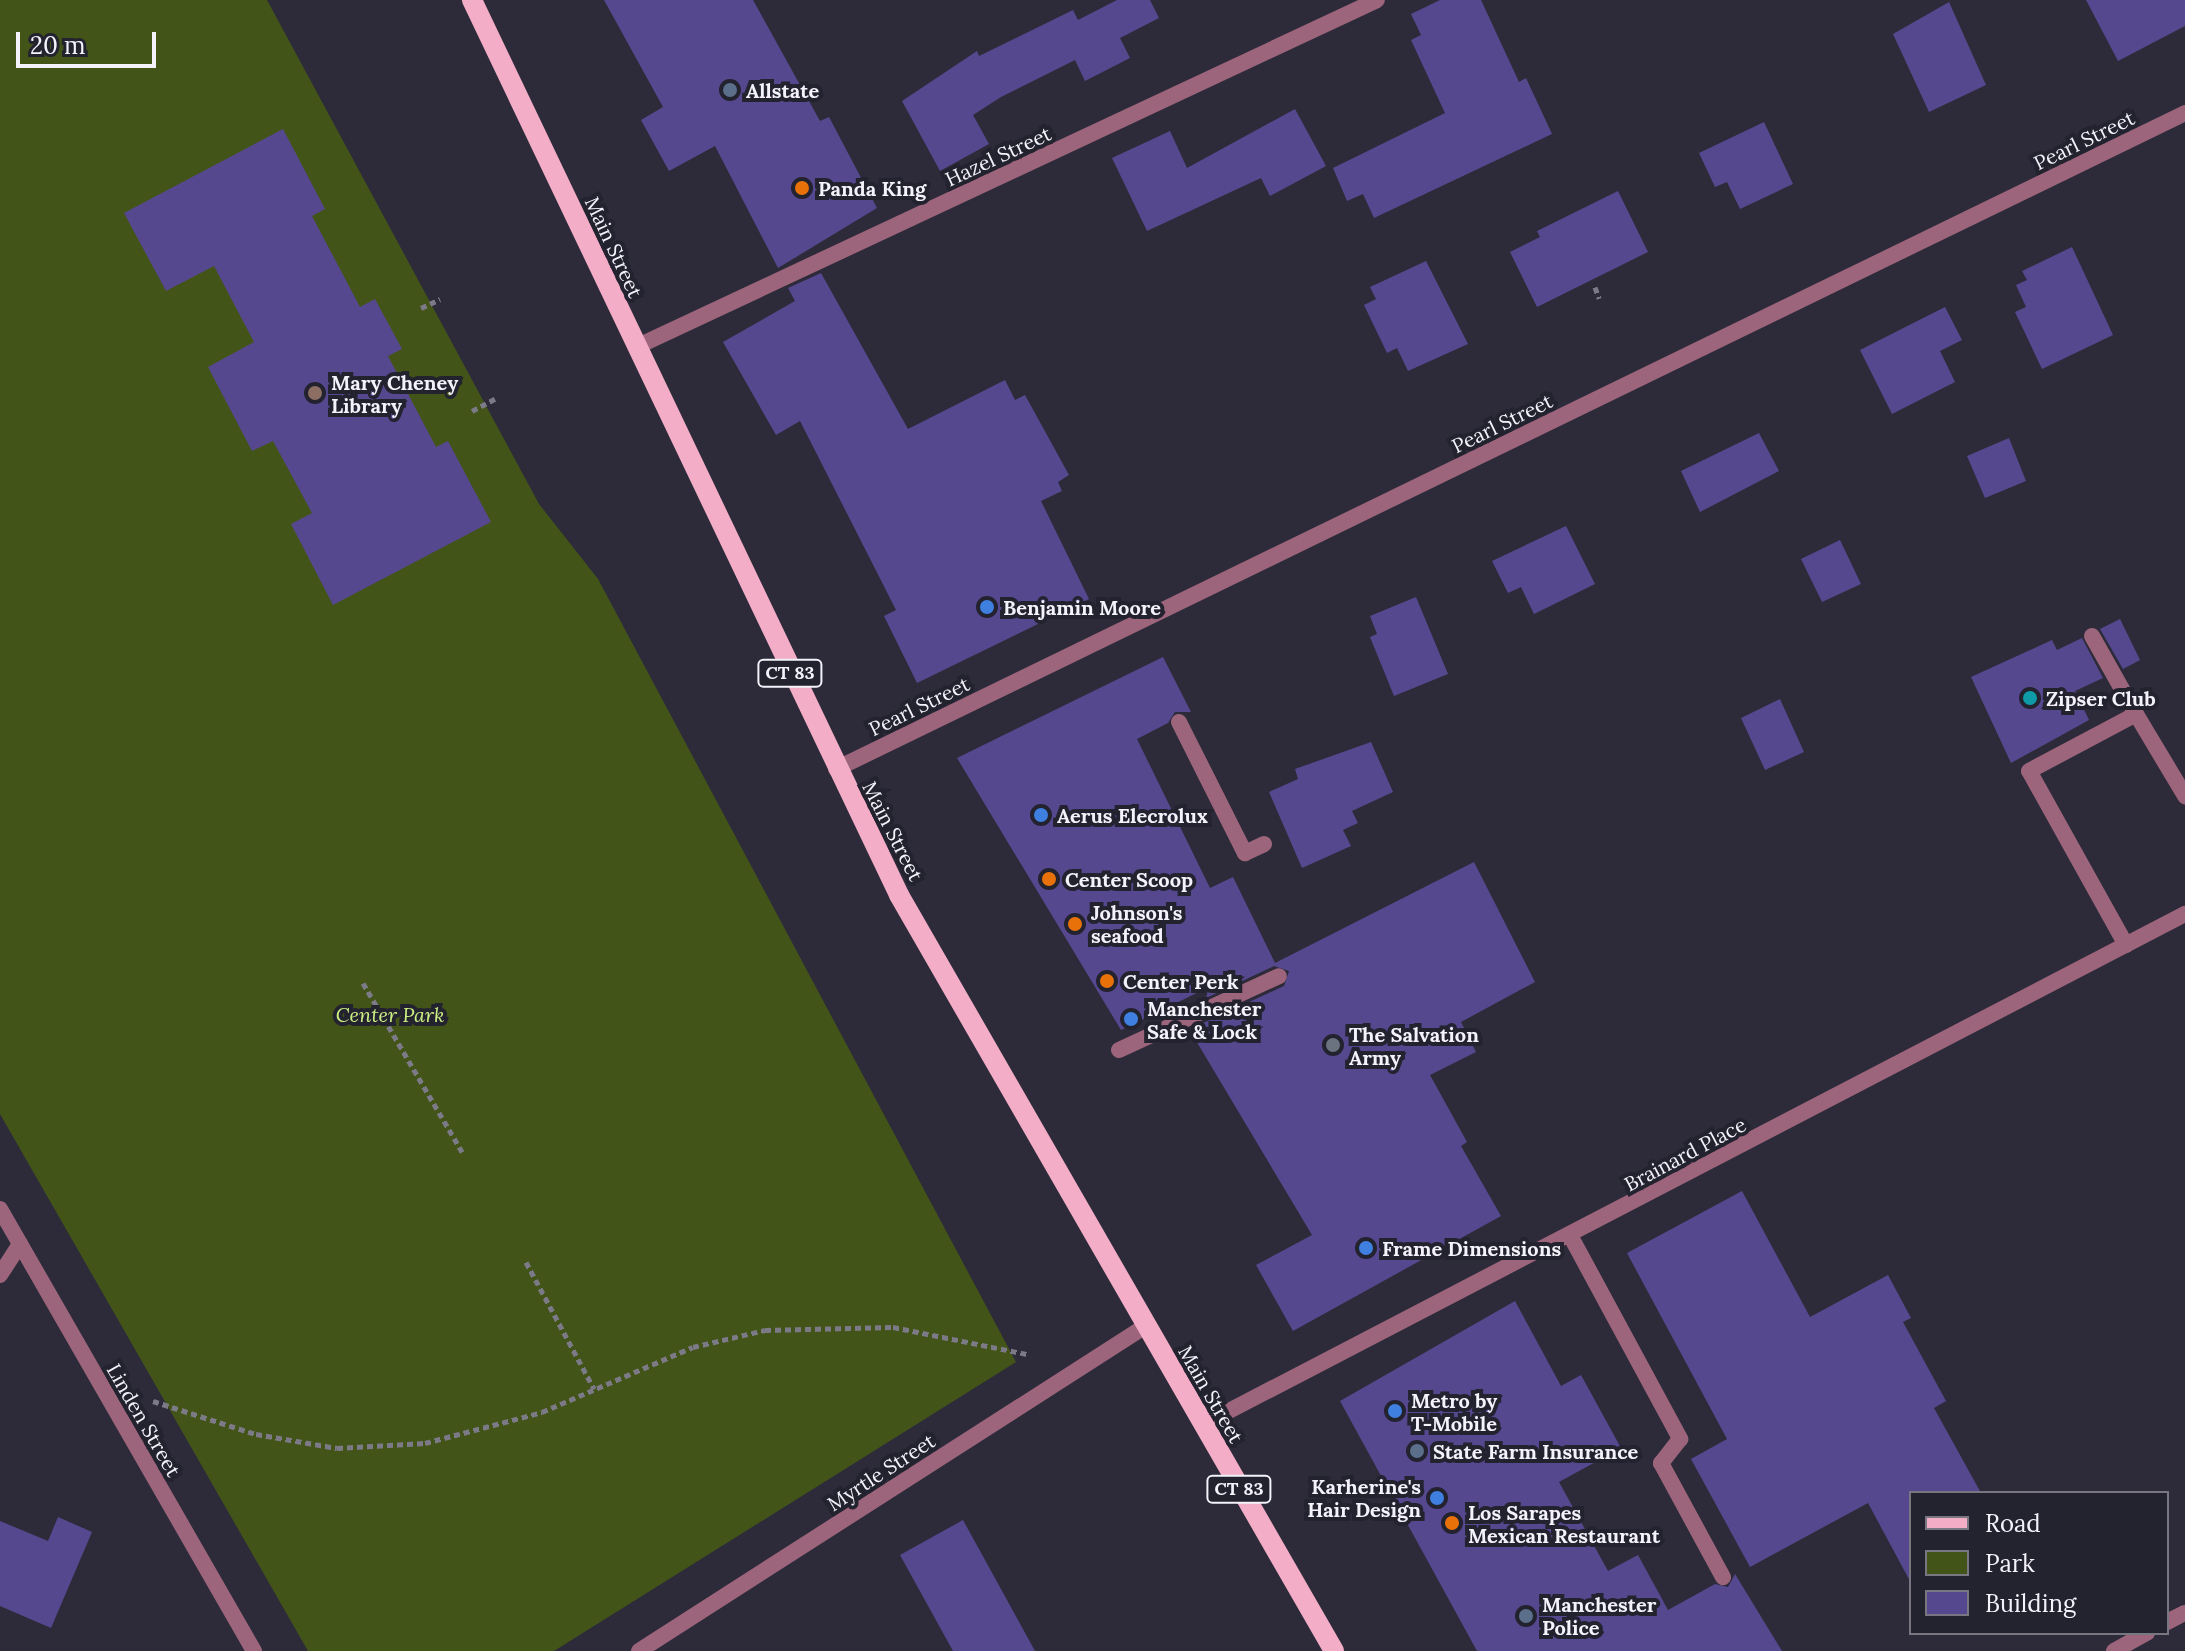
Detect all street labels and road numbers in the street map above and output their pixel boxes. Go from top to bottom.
street label: Pearl Street [2030,105,2138,175]
street label: Hazel Street [941,121,1055,191]
street label: Main Street [580,193,648,301]
street label: Pearl Street [1448,388,1556,458]
road number: CT 83 [756,659,824,687]
street label: Pearl Street [865,671,973,741]
street label: Main Street [858,777,928,885]
street label: Brainard Place [1620,1112,1750,1196]
street label: Main Street [1174,1341,1248,1447]
street label: Linden Street [102,1359,186,1481]
street label: Myrtle Street [823,1428,939,1516]
road number: CT 83 [1205,1475,1273,1503]

